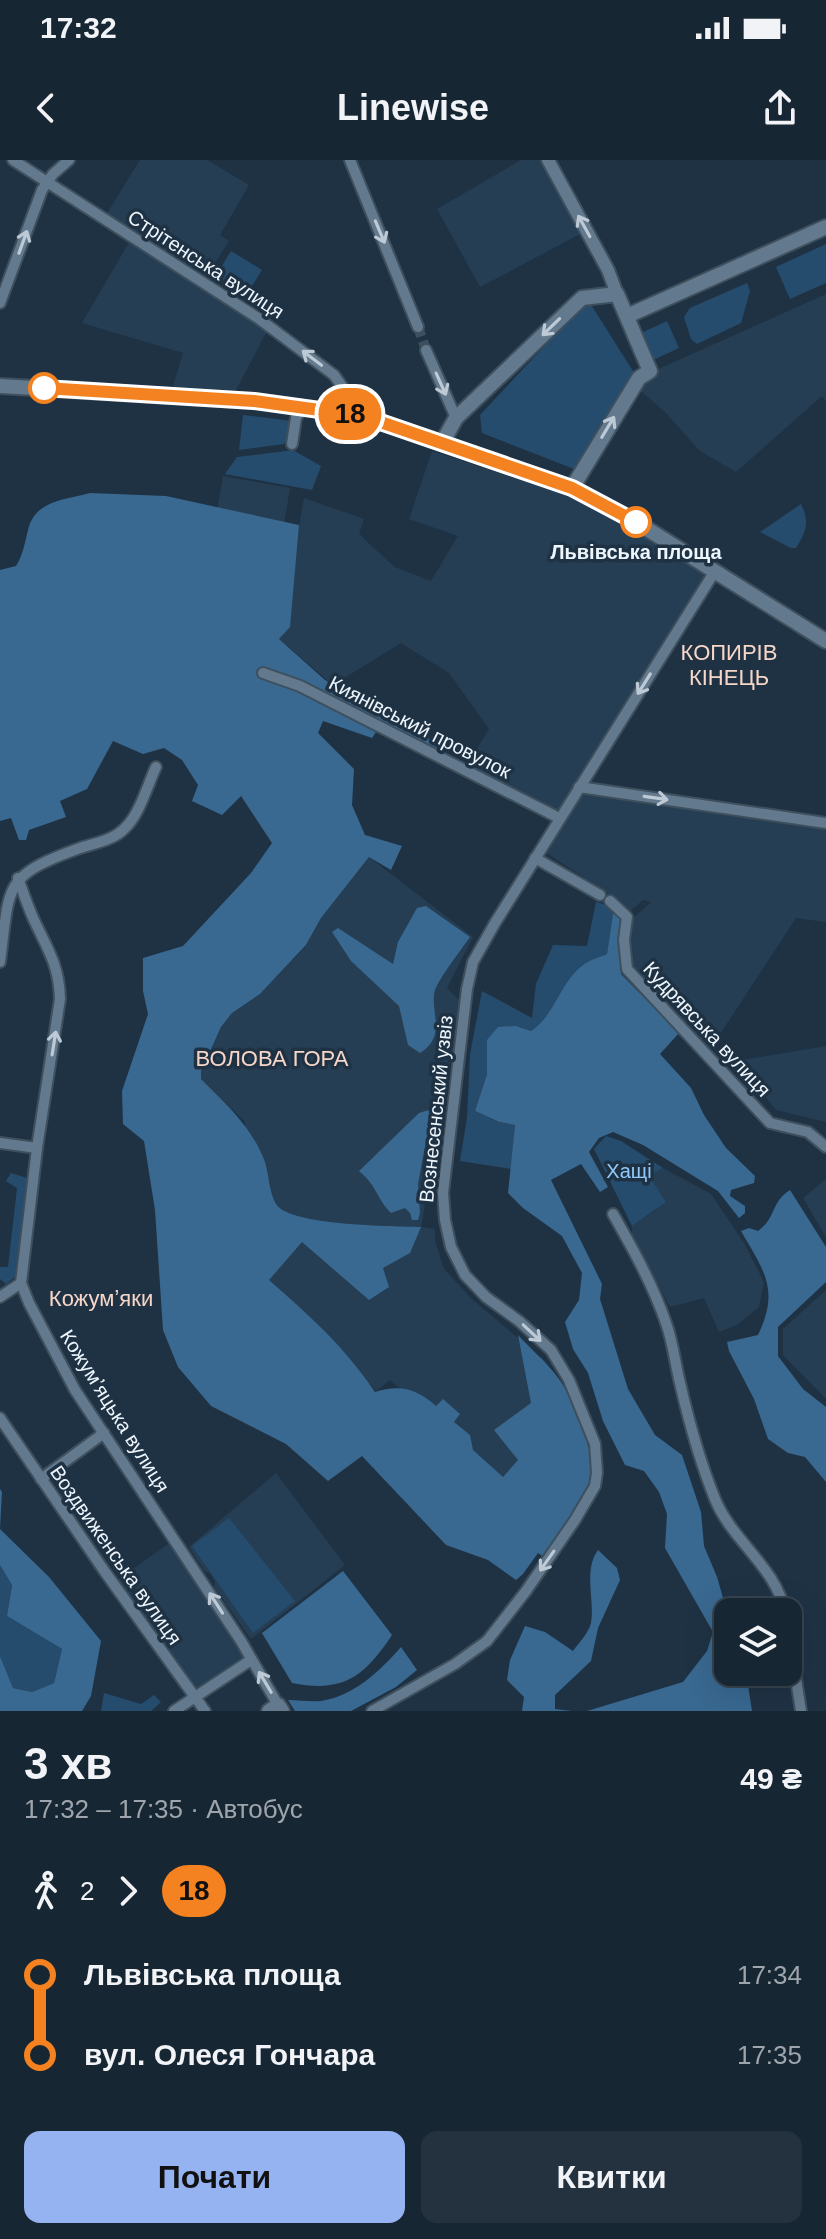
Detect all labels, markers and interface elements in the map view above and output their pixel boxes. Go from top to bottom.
text: 17:32 [40,11,117,44]
icon: back [24,86,68,130]
icon: share [758,86,802,130]
text: Linewise [337,87,489,128]
street label: Стрітенська вулиця [124,205,288,323]
one-way arrow [576,215,592,238]
one-way arrow [374,219,388,244]
one-way arrow [17,230,32,255]
one-way arrow [542,317,561,336]
one-way arrow [302,350,324,367]
one-way arrow [434,372,449,396]
unlabelled marker [29,373,59,403]
line badge: 18 [314,388,386,440]
text: 18 [334,398,366,429]
one-way arrow [600,416,616,439]
marker: Львівська площа [621,507,651,537]
place label: Львівська площа [550,541,722,563]
district label: КОПИРІВ КІНЕЦЬ [681,640,777,690]
street label: Киянівський провулок [325,672,515,783]
one-way arrow [635,673,652,695]
one-way arrow [643,791,668,806]
street label: Кудрявська вулиця [639,957,775,1101]
street label: Вознесенський узвіз [415,1014,457,1204]
one-way arrow [47,1031,62,1056]
district label: ВОЛОВА ГОРА [196,1046,349,1071]
park label: Хащі [606,1160,652,1182]
district label: Кожумʼяки [49,1286,153,1311]
one-way arrow [522,1324,542,1342]
street label: Кожумʼяцька вулиця [56,1326,174,1496]
street label: Воздвиженська вулиця [46,1461,186,1649]
one-way arrow [539,1549,555,1571]
one-way arrow [208,1593,224,1615]
map controls [714,1598,802,1686]
button: layers [714,1598,802,1686]
one-way arrow [256,1671,272,1694]
text: 3 хв [24,1739,112,1788]
text: 49 ₴ [740,1762,802,1795]
text: 17:32 – 17:35 · Автобус [24,1794,303,1824]
icon: walk [24,1869,68,1913]
icon: forward [106,1869,150,1913]
text: 18 [178,1875,210,1906]
text: 2 [80,1876,94,1906]
text: Львівська площа [84,1958,341,1991]
text: 17:34 [737,1960,802,1990]
text: вул. Олеся Гончара [84,2038,375,2071]
text: 17:35 [737,2040,802,2070]
button: Почати [24,2131,405,2223]
button: Квитки [421,2131,802,2223]

